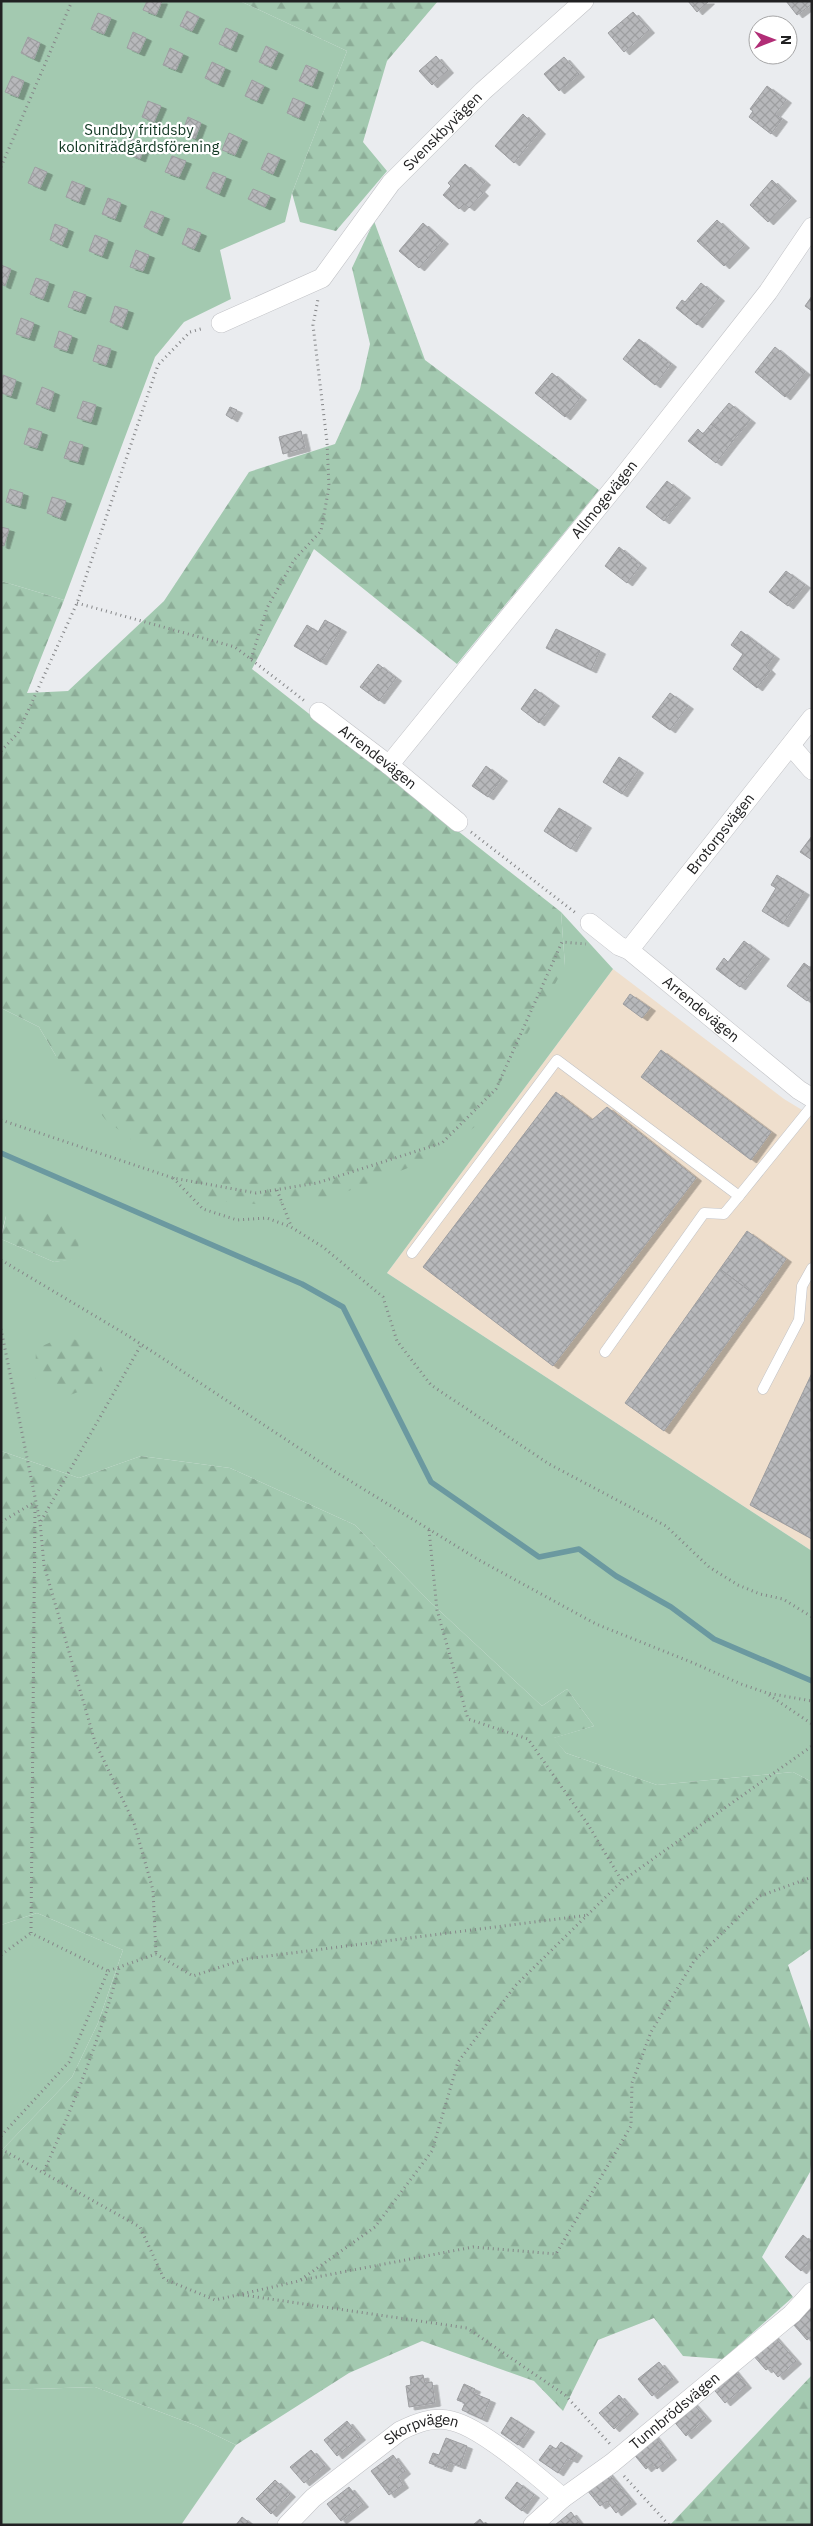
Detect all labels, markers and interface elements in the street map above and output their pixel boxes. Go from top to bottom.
north arrow [748,15,798,65]
text: N [777,35,795,45]
street label: Svenskbyvägen [399,88,486,175]
park label: Sundby fritidsby koloniträdgårdsförening [58,120,220,156]
street label: Allmogevägen [567,456,641,542]
street label: Arrendevägen [335,720,421,793]
street label: Brotorpsvägen [682,789,758,878]
street label: Arrendevägen [659,972,744,1046]
street label: Tunnbrödsvägen [625,2368,723,2454]
street label: Skorpvägen [380,2409,461,2449]

